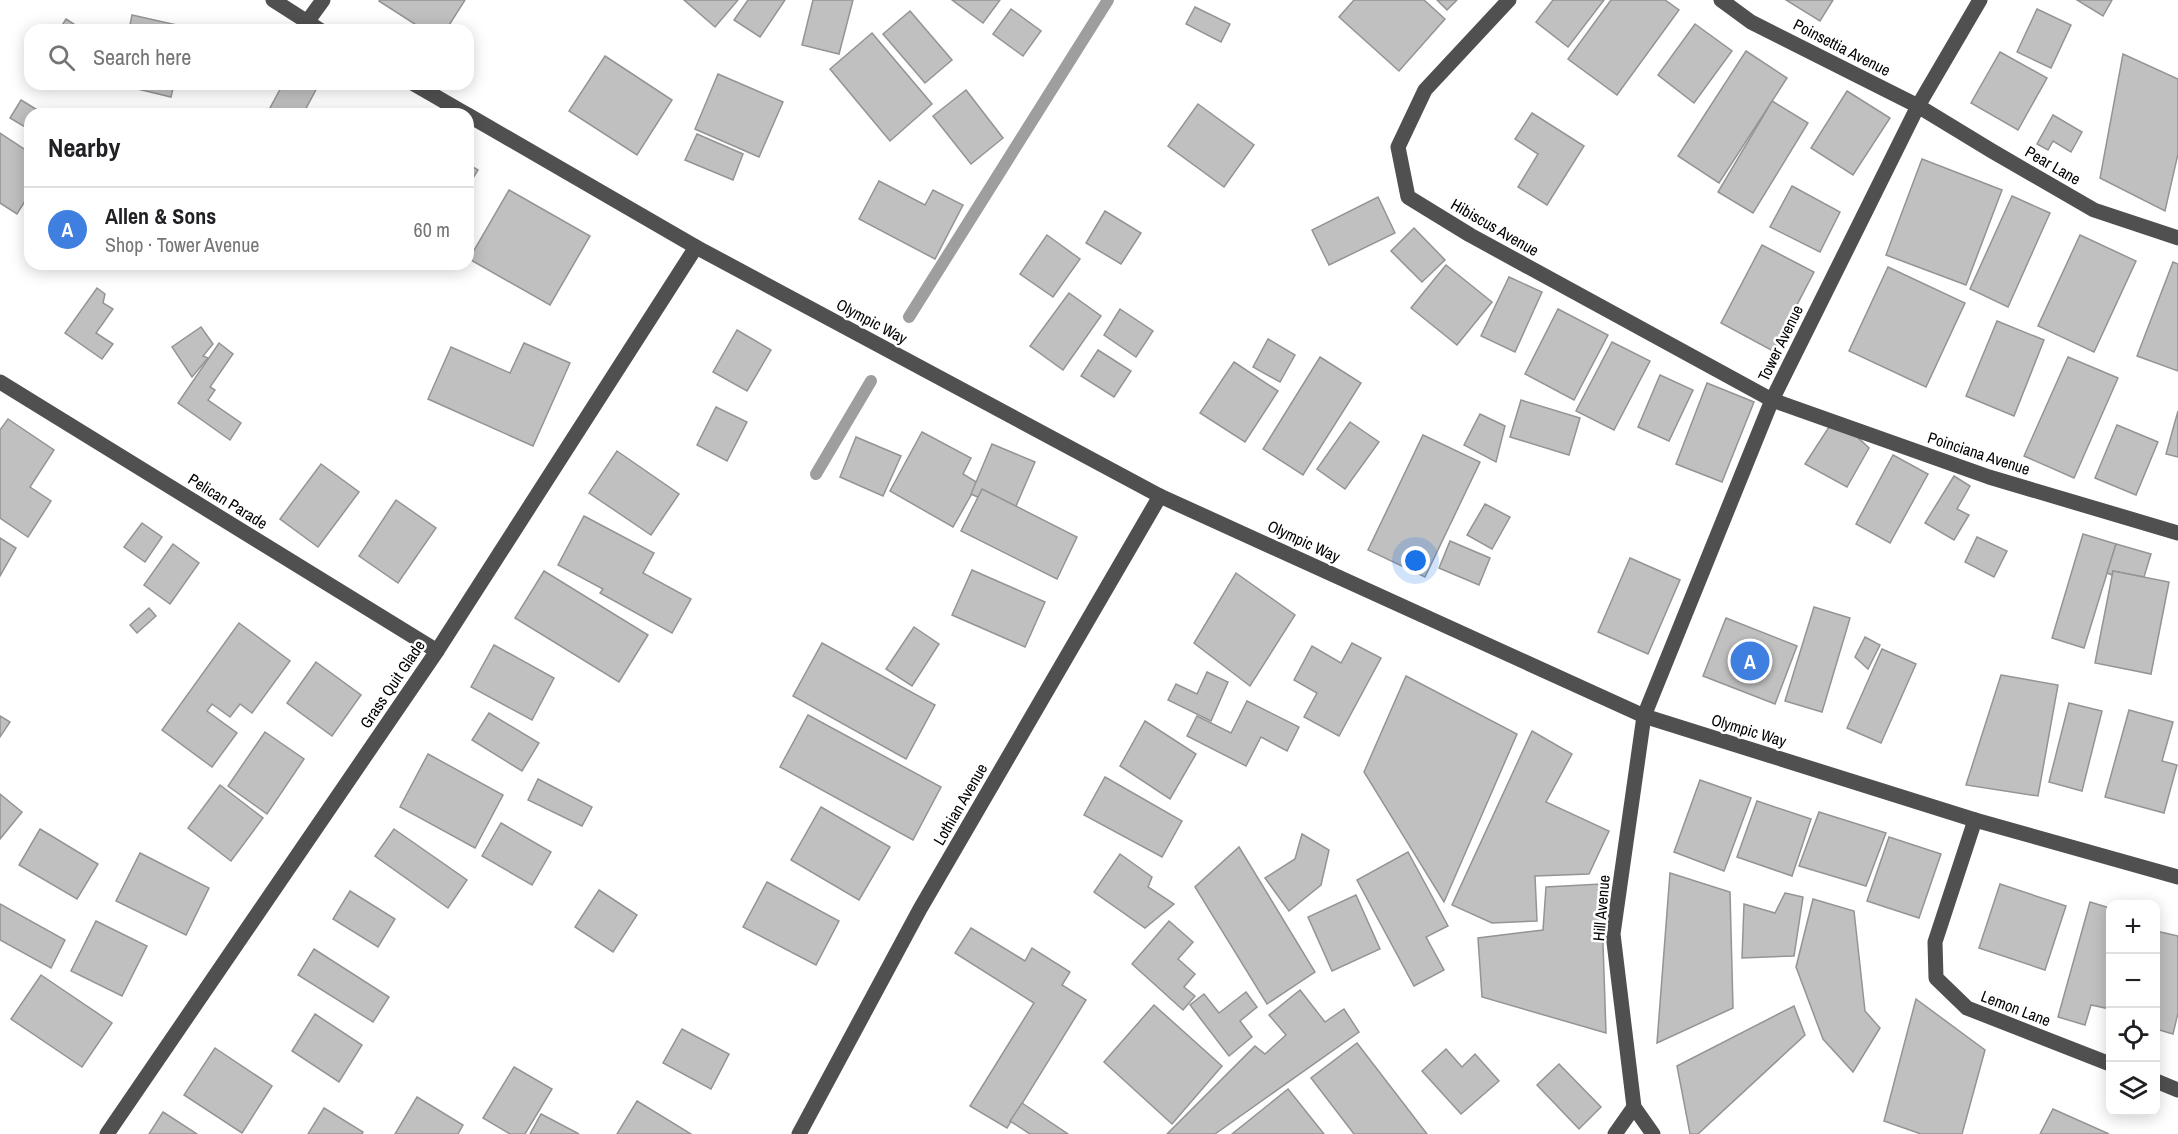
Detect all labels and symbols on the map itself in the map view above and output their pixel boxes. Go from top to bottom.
street label: Poinsettia Avenue [1790,13,1894,81]
street label: Pear Lane [2021,140,2085,190]
street label: Hibiscus Avenue [1447,193,1543,261]
street label: Olympic Way [833,293,912,349]
street label: Tower Avenue [1752,301,1808,385]
street label: Poinciana Avenue [1925,426,2033,480]
street label: Pelican Parade [184,468,272,534]
street label: Olympic Way [1264,515,1344,568]
your location [1401,546,1430,575]
street label: Grass Quit Glade [354,636,430,732]
pin: A [1730,638,1770,684]
street label: Olympic Way [1709,708,1790,752]
street label: Lothian Avenue [928,759,992,849]
street label: Hill Avenue [1587,874,1615,942]
street label: Lemon Lane [1978,985,2054,1031]

